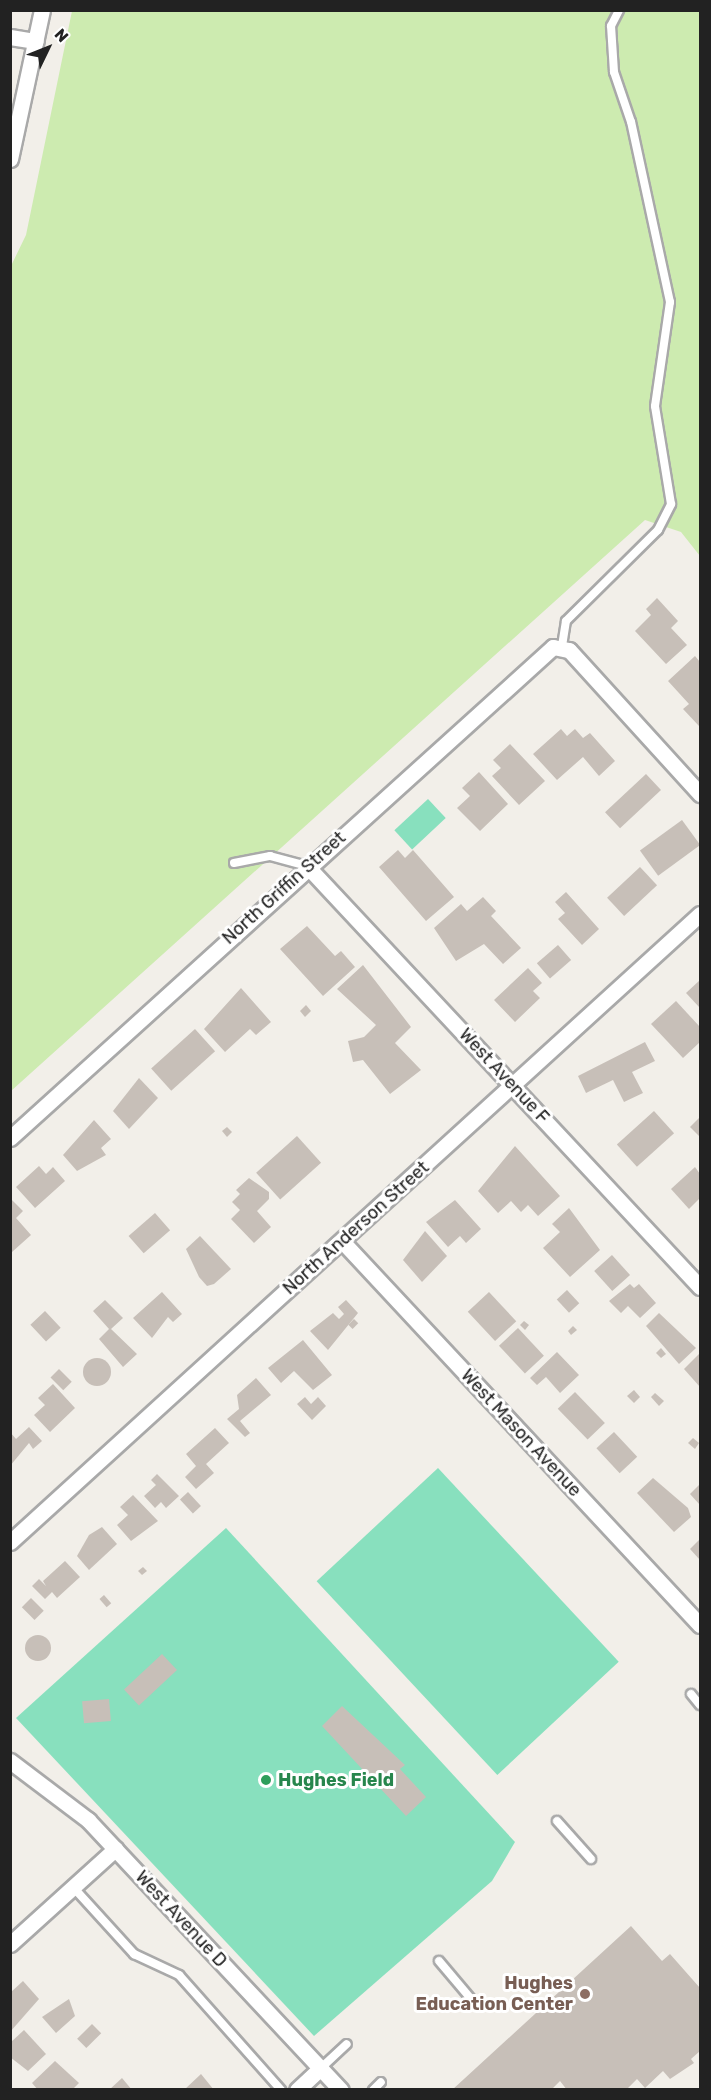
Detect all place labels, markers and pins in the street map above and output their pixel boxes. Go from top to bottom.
place label: Hughes Field [278,1769,394,1791]
marker: Hughes Field [259,1773,273,1787]
place label: Hughes Education Center [415,1973,573,2016]
marker: Hughes Education Center [578,1987,592,2001]

